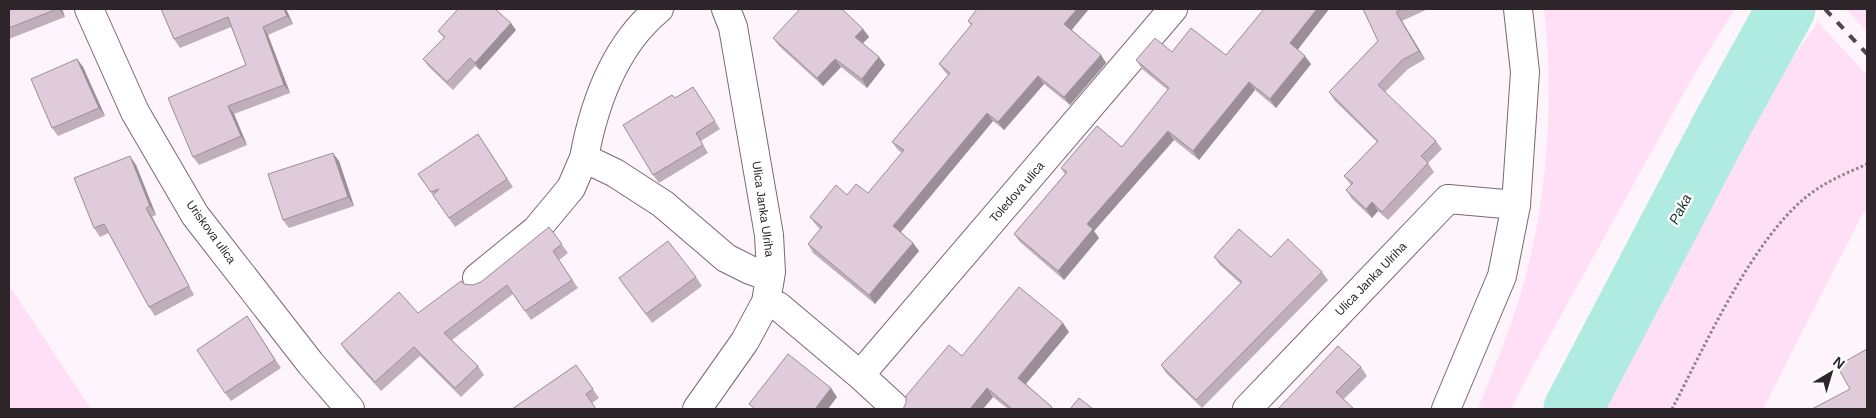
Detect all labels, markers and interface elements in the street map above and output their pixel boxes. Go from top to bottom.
street label: Toledova ulica [987,158,1047,225]
street label: Ulica Janka Ulriha [749,160,777,258]
water label: Paka [1665,191,1695,227]
street label: Uriskova ulica [183,198,239,267]
street label: Ulica Janka Ulriha [1332,239,1410,319]
north arrow [1806,348,1856,398]
text: N [1830,353,1848,372]

